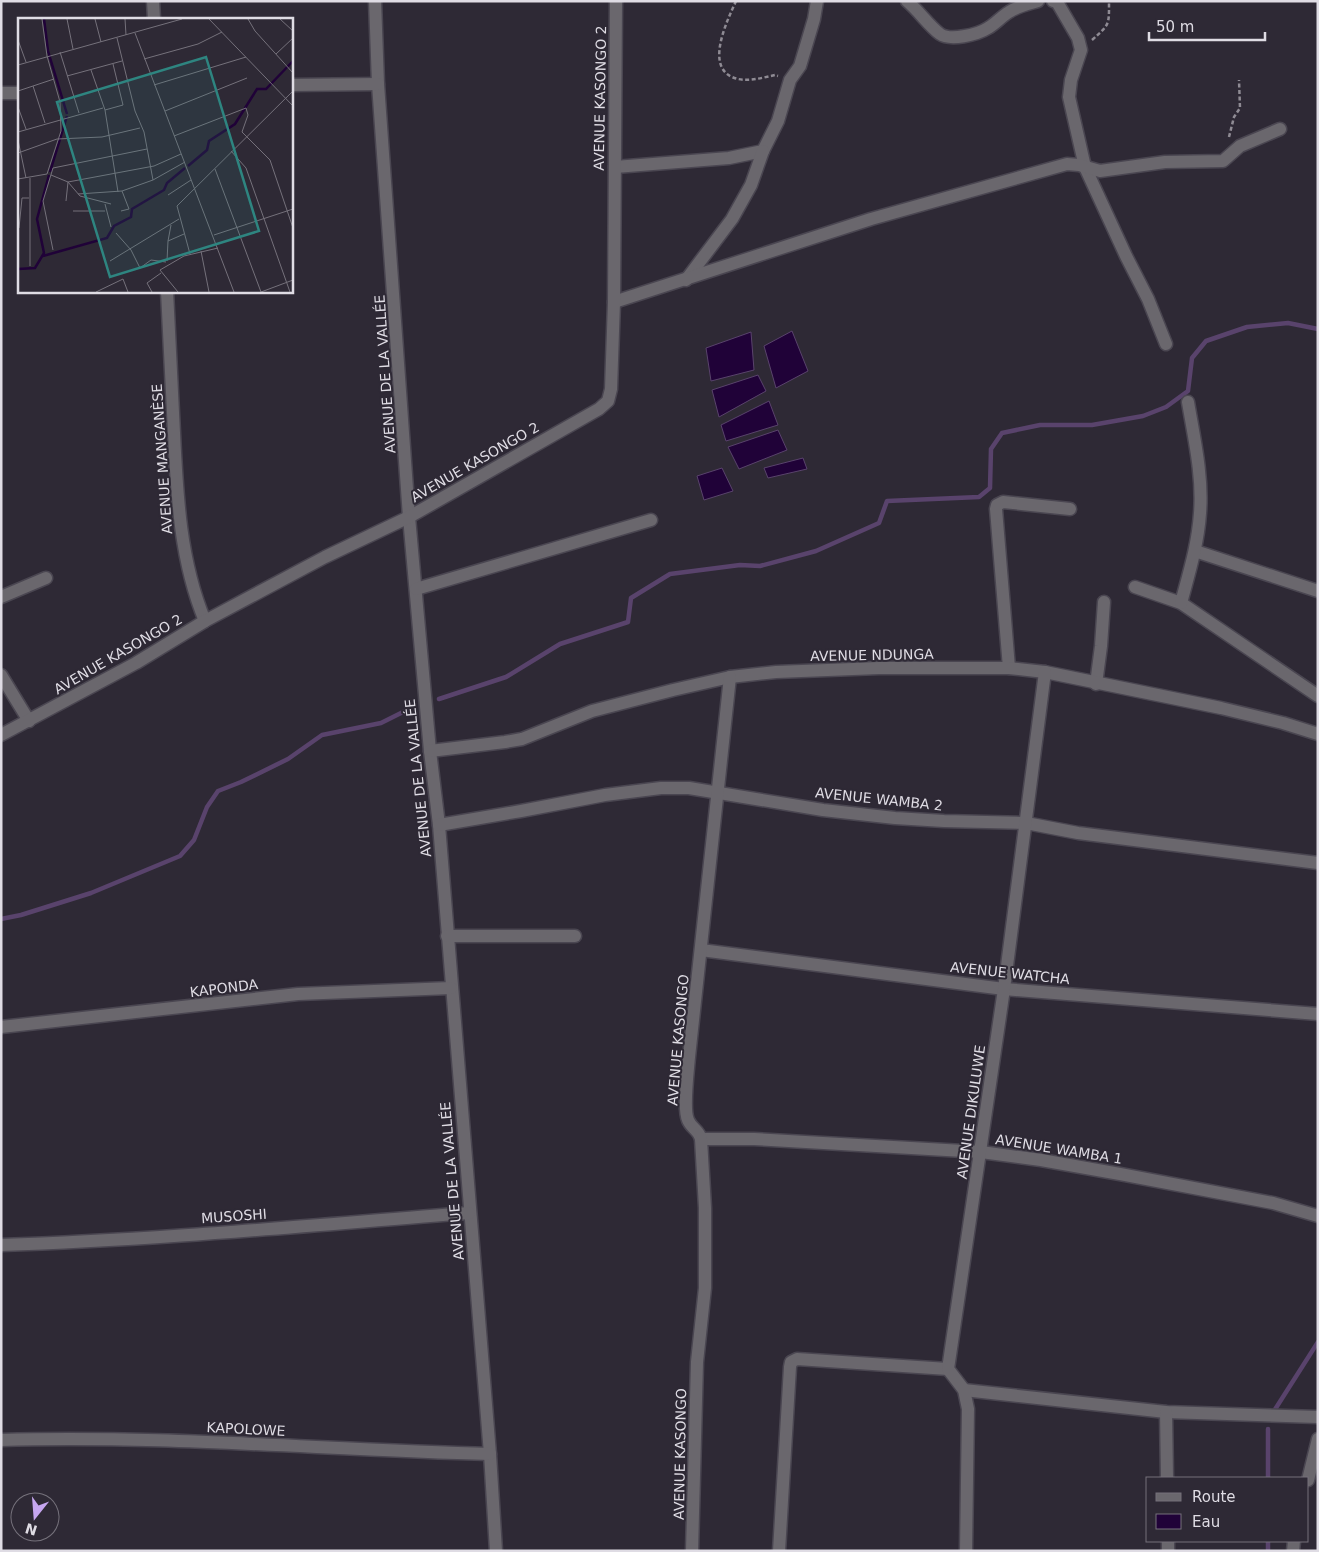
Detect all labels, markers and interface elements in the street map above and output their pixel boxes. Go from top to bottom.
scale bar [1149,10,1265,42]
inset map [18,18,292,292]
text: 50 m [1156,18,1194,36]
street label: AVENUE KASONGO 2 [591,25,609,171]
street label: AVENUE DE LA VALLÉE [371,294,399,454]
street label: AVENUE MANGANÈSE [149,383,175,535]
street label: AVENUE KASONGO 2 [408,419,542,505]
street label: AVENUE KASONGO 2 [51,611,185,697]
street label: AVENUE NDUNGA [810,646,934,664]
street label: AVENUE DE LA VALLÉE [402,698,434,858]
street label: AVENUE WAMBA 2 [814,784,944,814]
street label: AVENUE WATCHA [949,959,1071,987]
street label: AVENUE KASONGO [664,974,692,1106]
street label: KAPONDA [189,976,259,1000]
street label: AVENUE DIKULUWE [954,1044,988,1180]
street label: AVENUE DE LA VALLÉE [437,1101,467,1261]
street label: AVENUE WAMBA 1 [994,1131,1124,1167]
street label: MUSOSHI [201,1206,267,1226]
street label: AVENUE KASONGO [671,1388,689,1520]
street label: KAPOLOWE [206,1419,286,1439]
legend [1146,1477,1309,1542]
text: Route [1192,1488,1236,1506]
north arrow [10,1492,60,1542]
text: Eau [1192,1513,1220,1531]
text: N [23,1520,39,1539]

